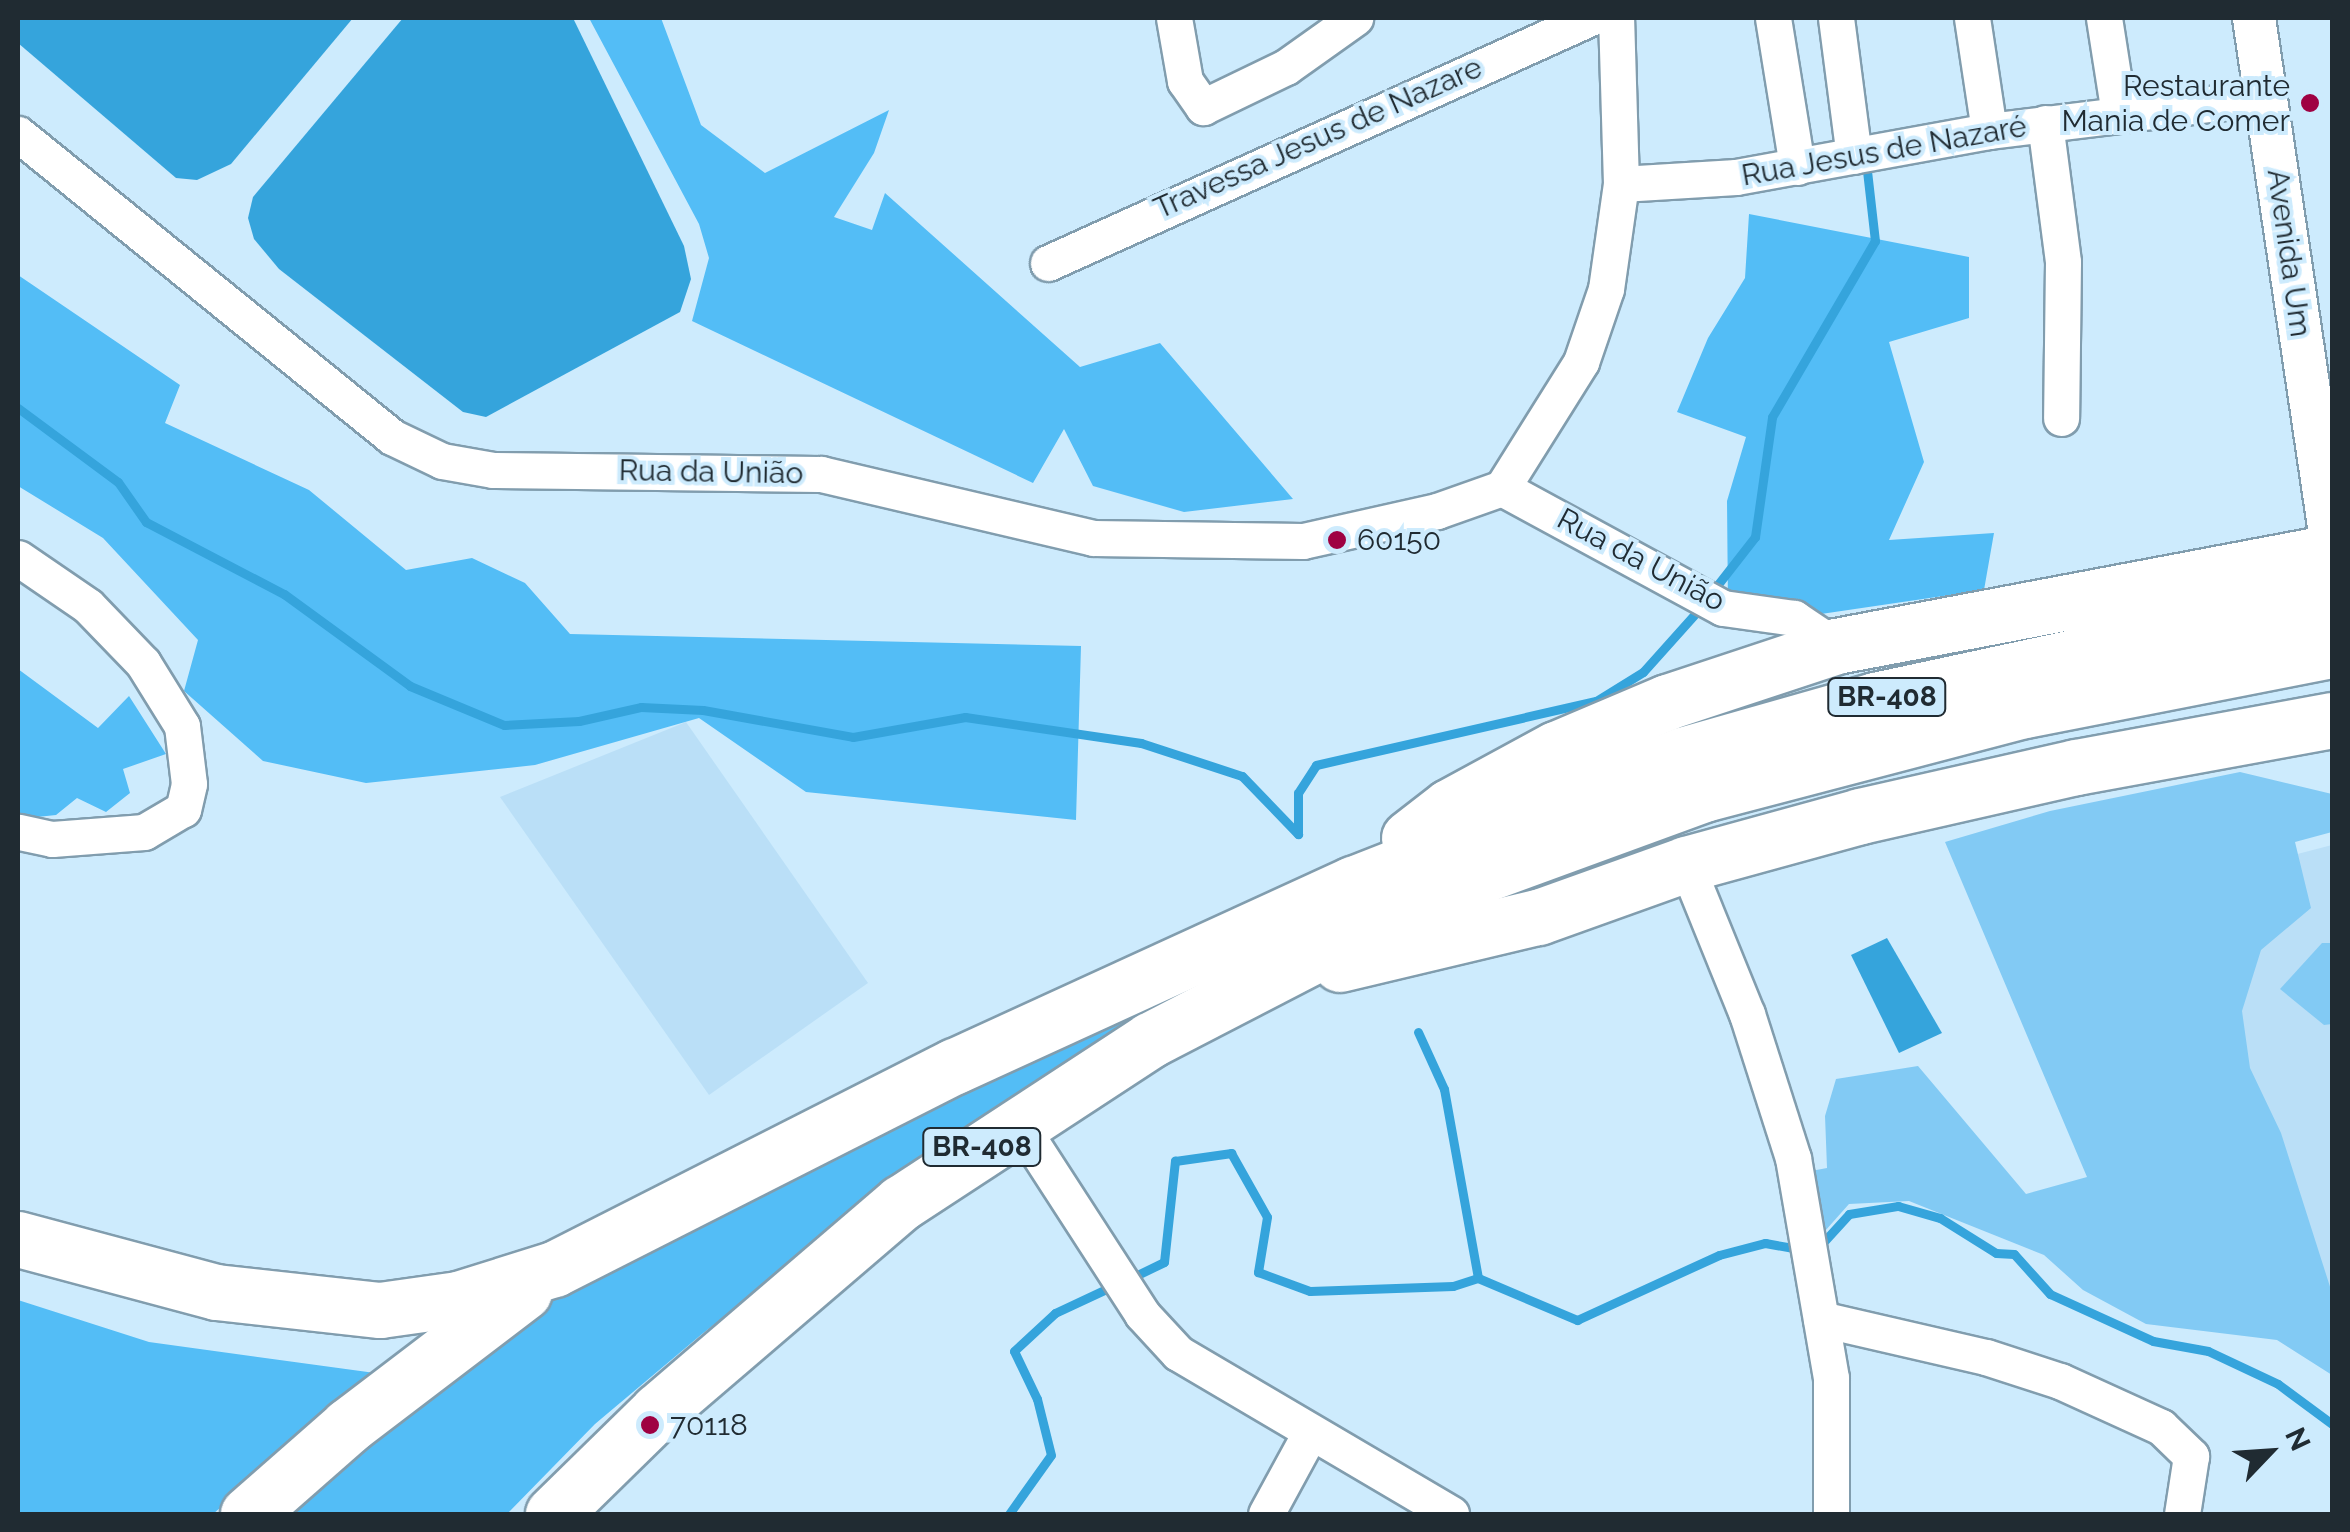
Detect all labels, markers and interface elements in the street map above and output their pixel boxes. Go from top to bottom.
street label: Travessa Jesus de Nazare [1148,49,1488,227]
place label: Restaurante Mania de Comer [2061,68,2290,138]
marker: Restaurante Mania de Comer [2299,92,2321,114]
street label: Rua Jesus de Nazaré [1738,108,2030,194]
street label: Avenida Um [2259,167,2319,339]
street label: Rua da União [618,452,804,492]
street label: Rua da União [1551,501,1731,619]
place label: 60150 [1357,522,1441,558]
marker: 60150 [1326,529,1348,551]
road number: BR-408 [1827,674,1947,720]
road number: BR-408 [922,1124,1042,1170]
north arrow [2220,1402,2320,1502]
place label: 70118 [670,1407,748,1443]
marker: 70118 [639,1414,661,1436]
text: N [2278,1422,2317,1456]

